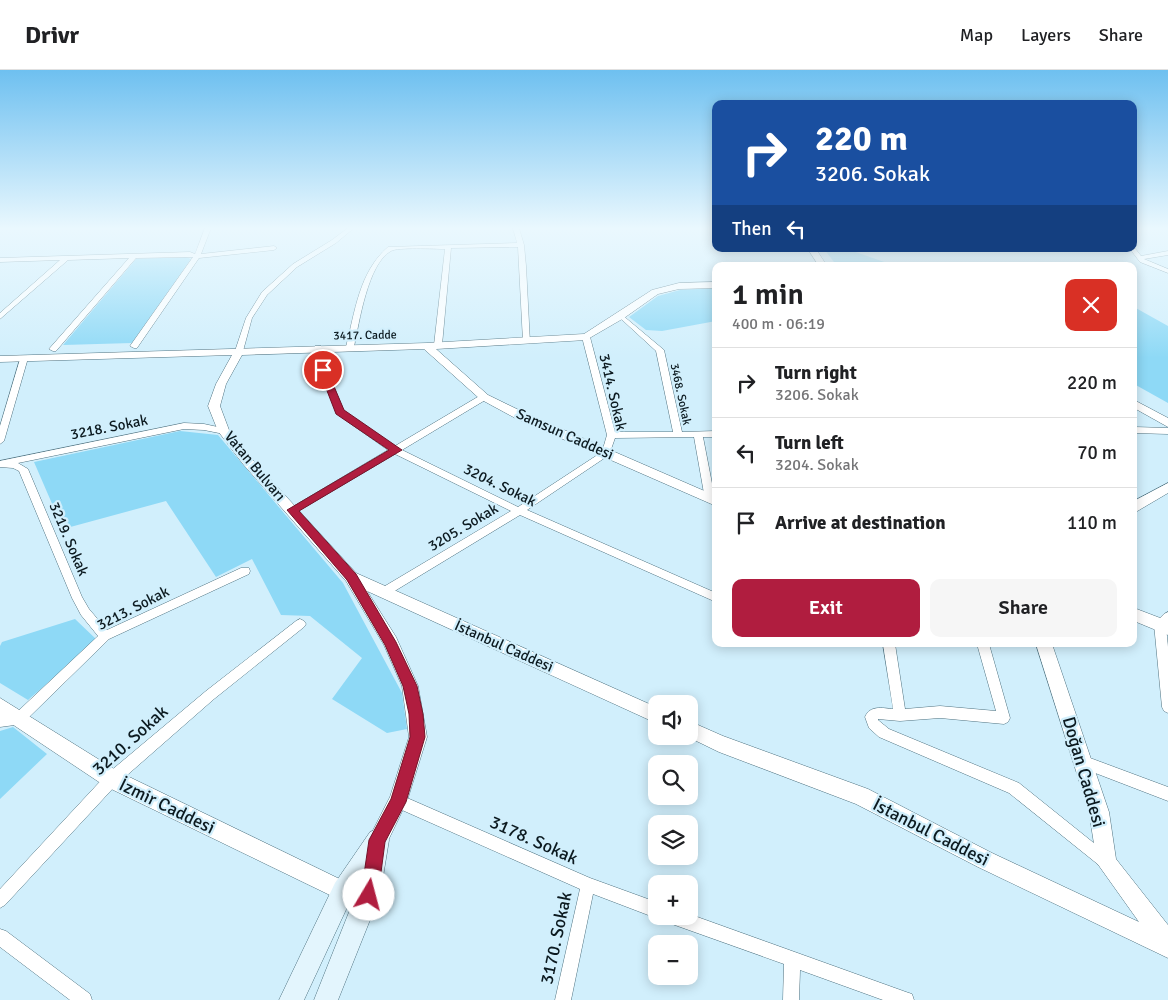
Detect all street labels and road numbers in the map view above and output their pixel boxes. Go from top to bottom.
street label: 3417. Cadde [333,327,397,344]
street label: 3414. Sokak [595,352,631,433]
street label: 3468. Sokak [667,362,694,426]
street label: Samsun Caddesi [514,404,616,464]
street label: 3218. Sokak [69,411,150,443]
street label: Vatan Bulvarı [221,427,289,505]
street label: 3204. Sokak [461,460,540,510]
street label: 3219. Sokak [45,499,93,579]
street label: 3205. Sokak [425,499,502,555]
street label: 3213. Sokak [94,582,172,634]
street label: İstanbul Caddesi [452,616,556,676]
street label: 3210. Sokak [88,700,172,780]
street label: Doğan Caddesi [1058,714,1110,830]
street label: İzmir Caddesi [116,773,218,839]
street label: İstanbul Caddesi [869,793,993,871]
street label: 3178. Sokak [487,811,581,869]
street label: 3170. Sokak [535,890,577,986]

